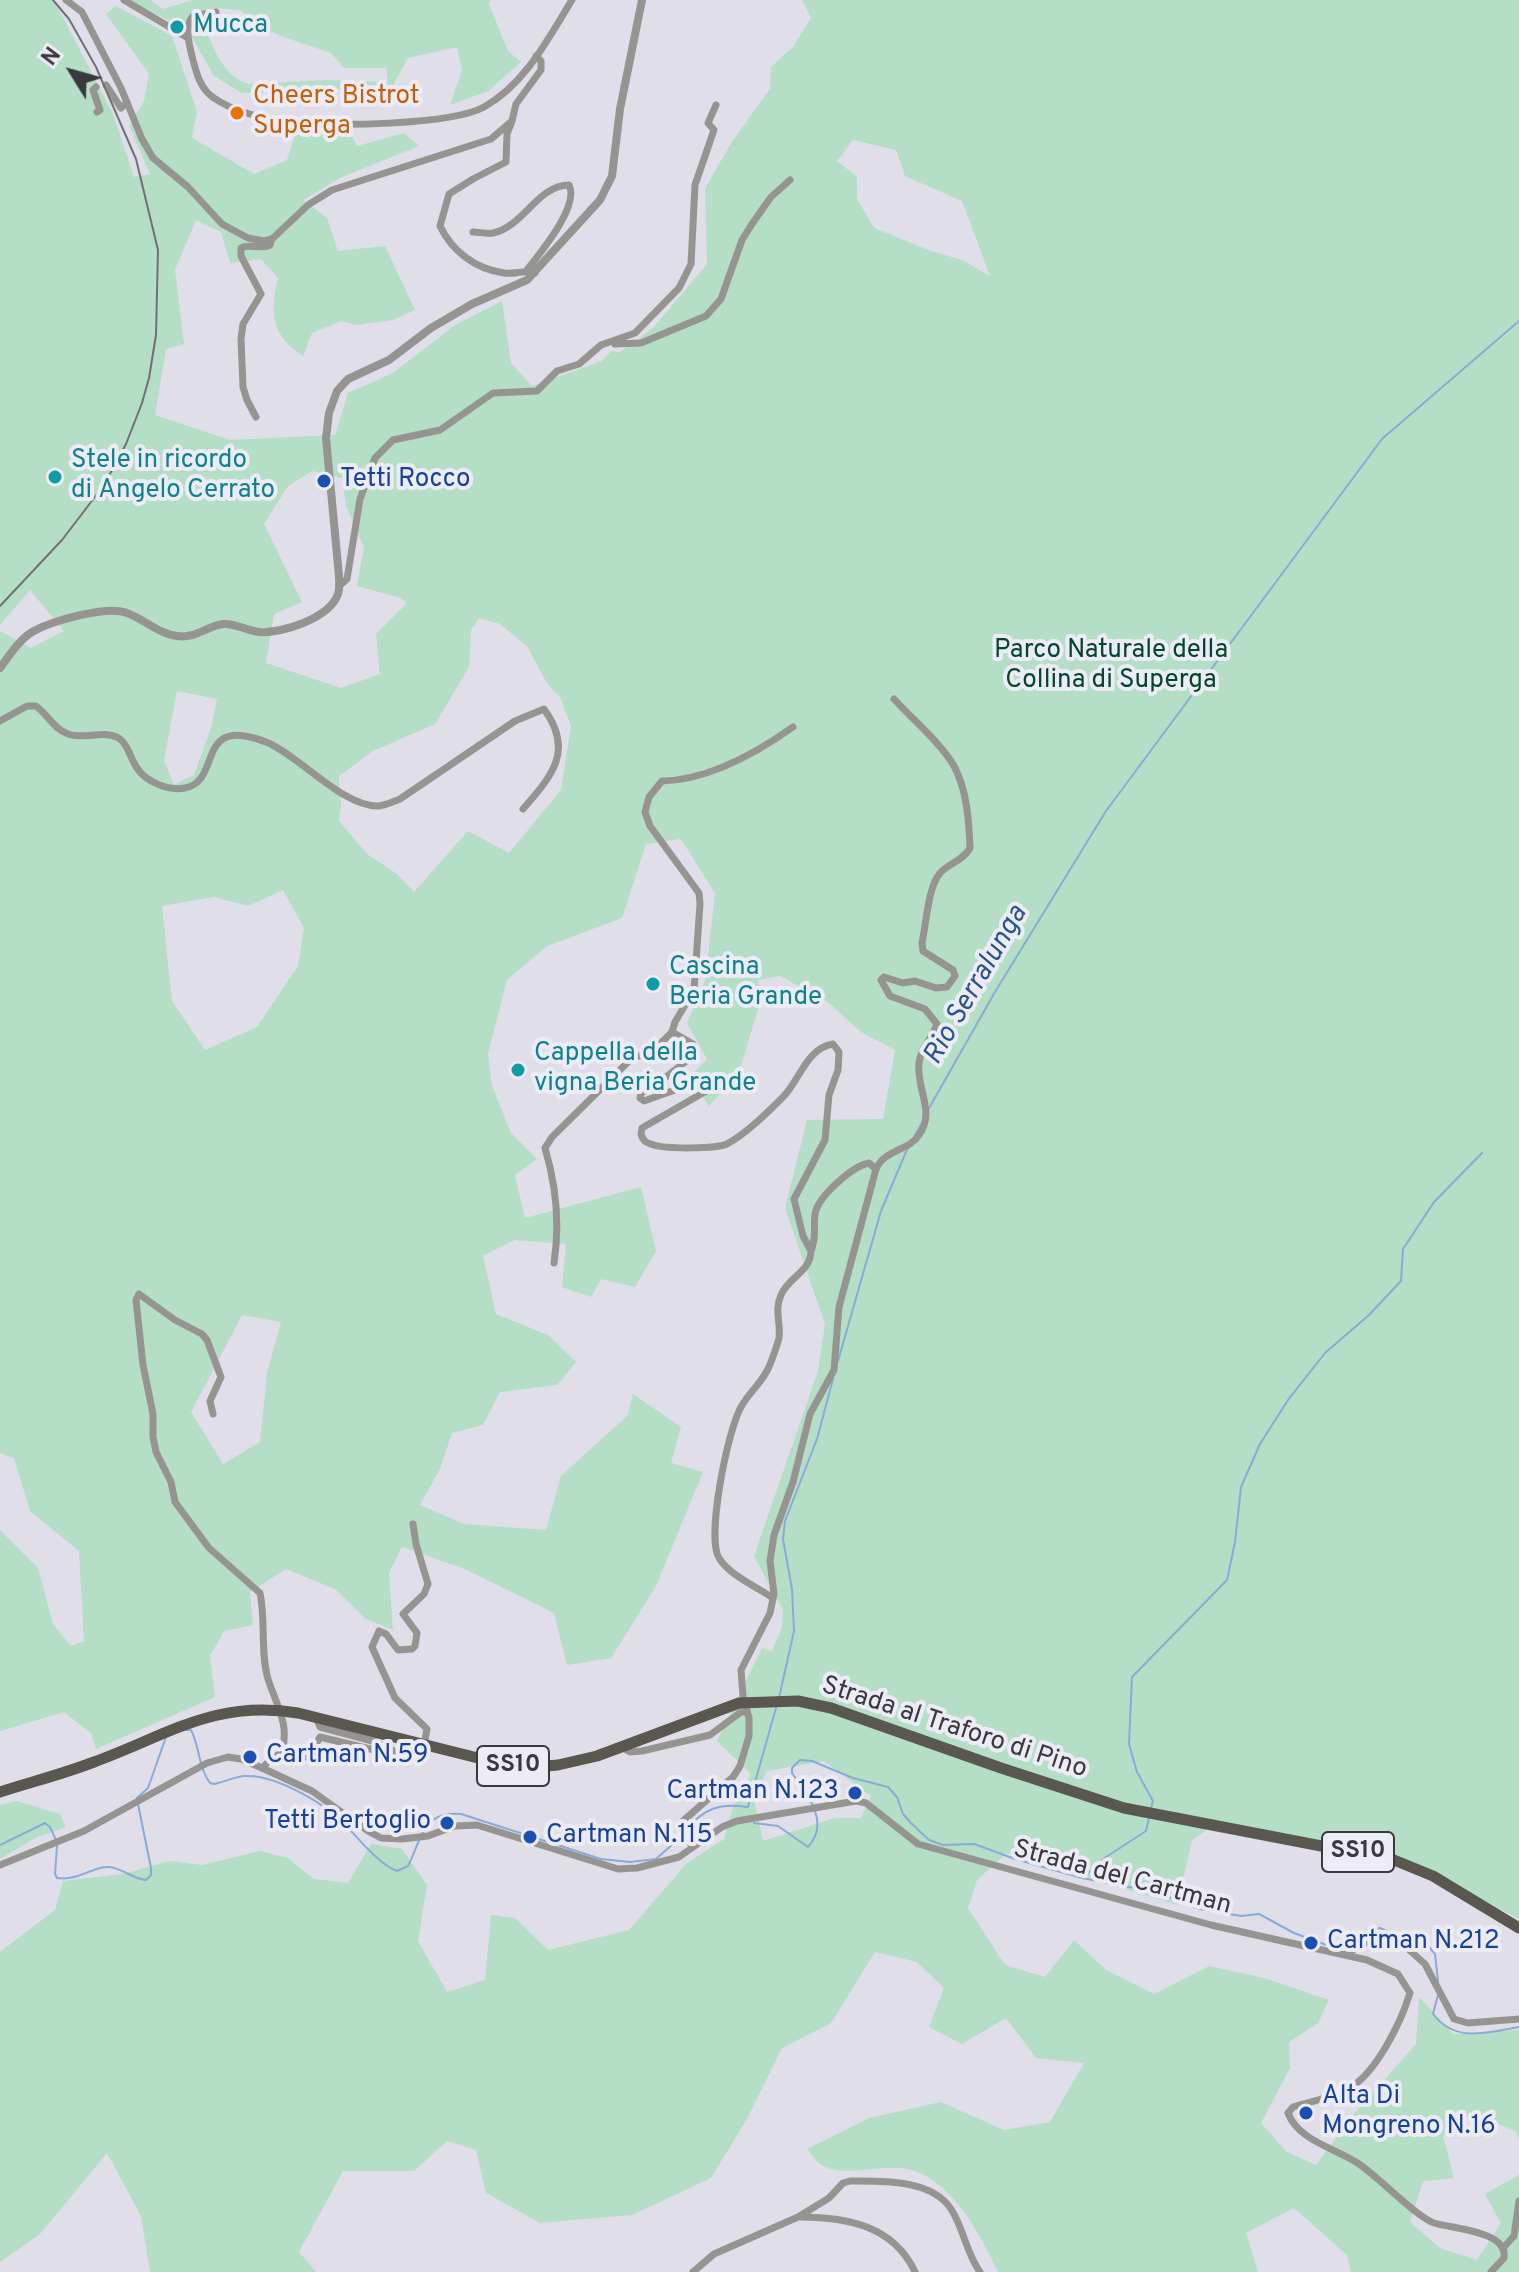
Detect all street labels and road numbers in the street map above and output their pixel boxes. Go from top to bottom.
street label: Strada al Traforo di Pino [817,1671,1091,1787]
road number: SS10 [477,1746,549,1786]
road number: SS10 [1322,1832,1394,1872]
street label: Strada del Cartman [1009,1835,1235,1923]

